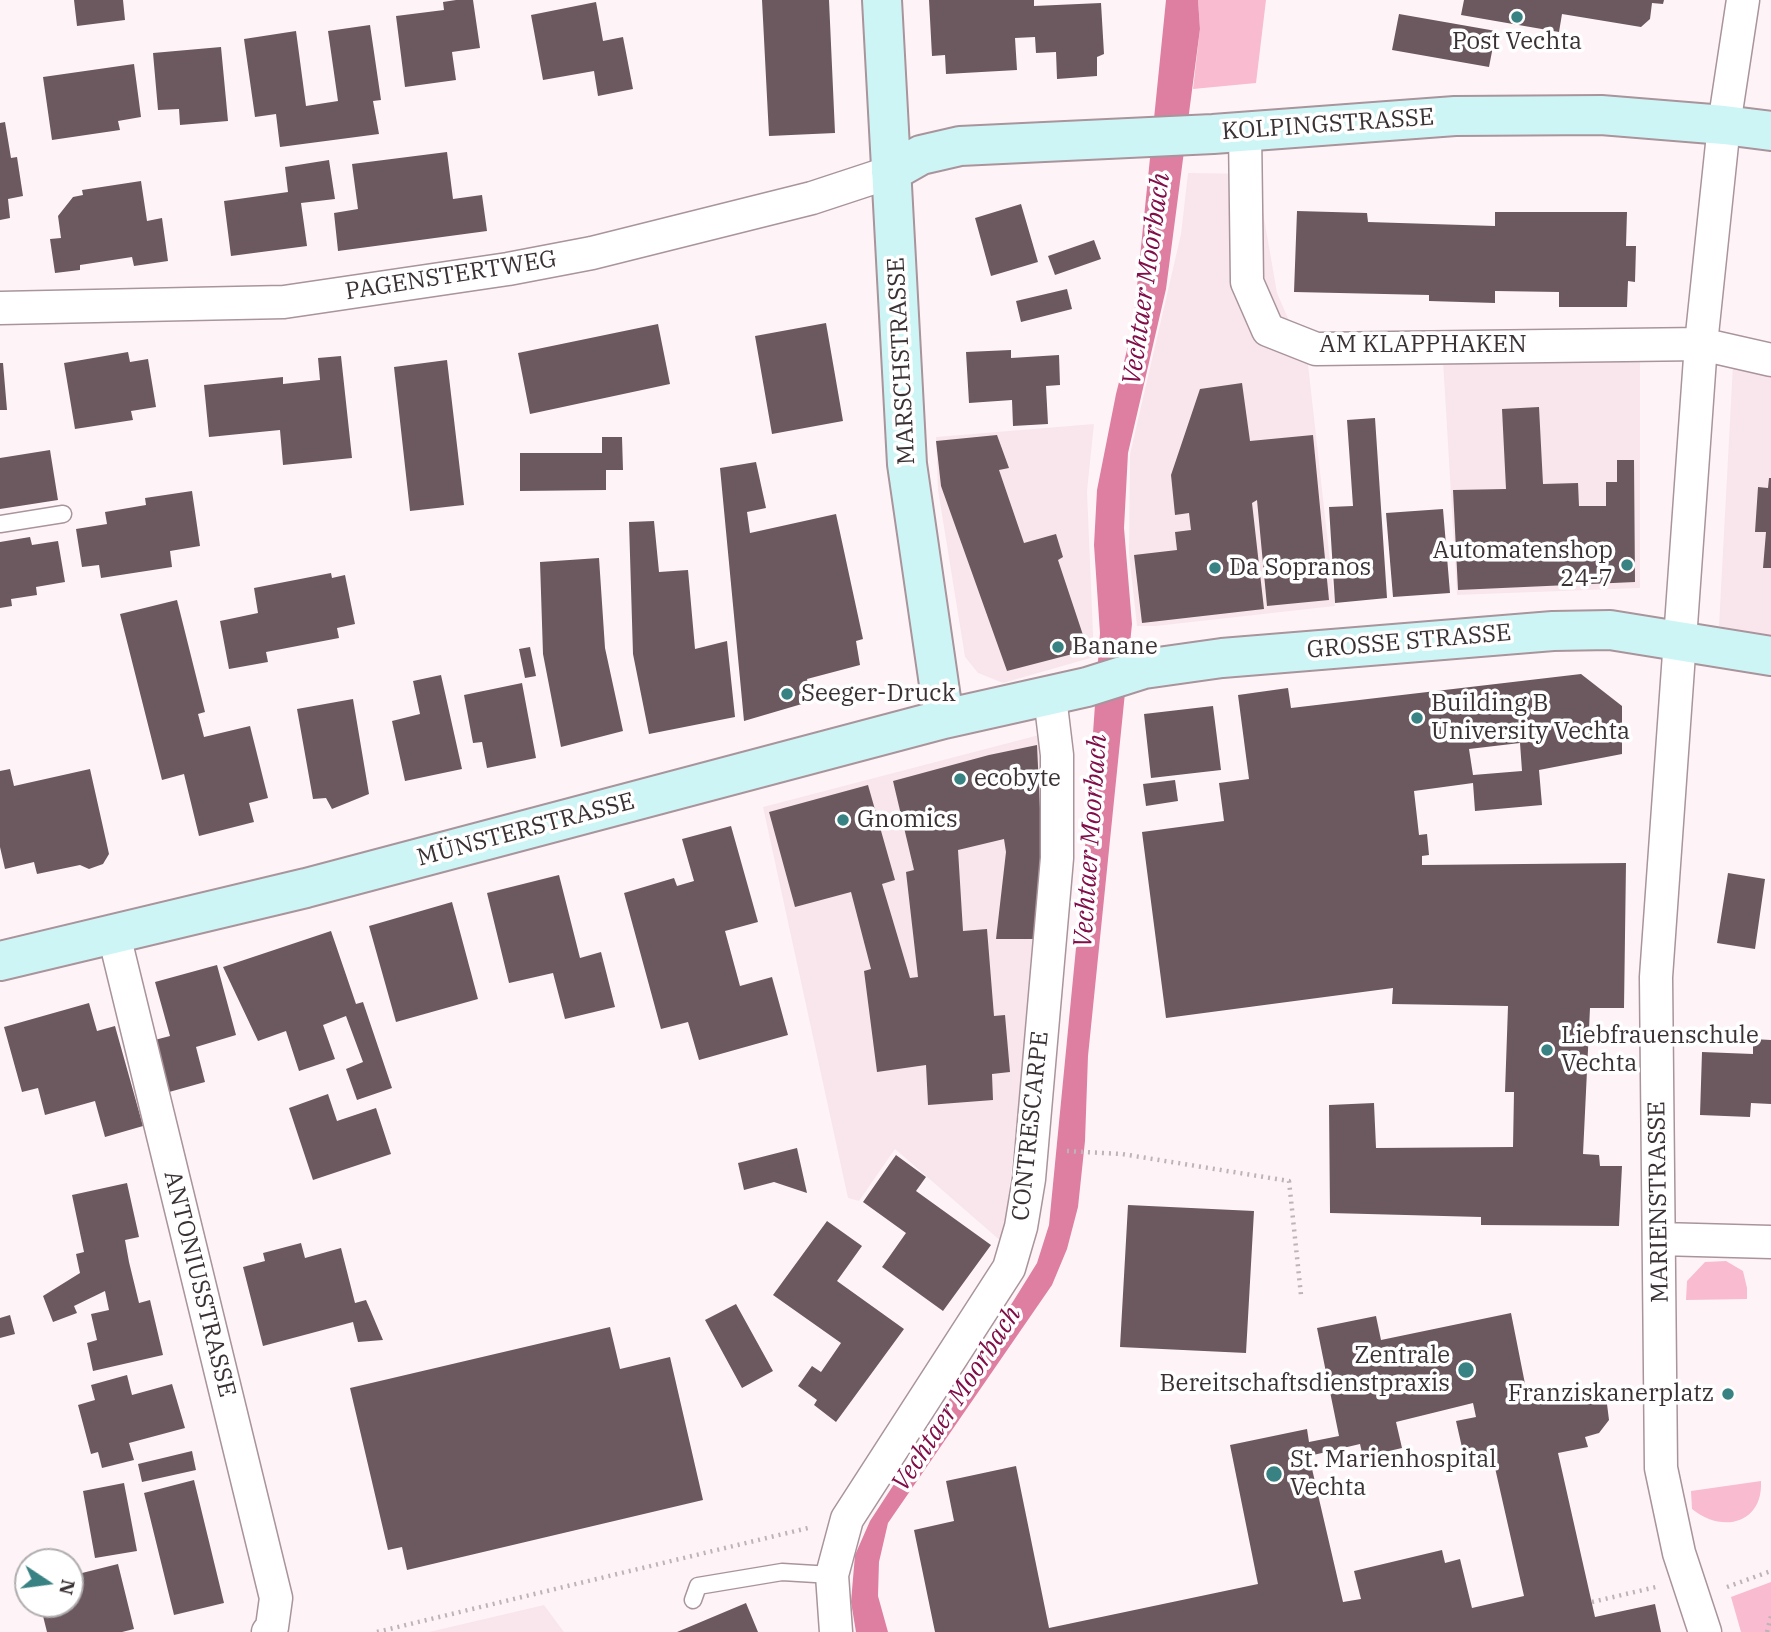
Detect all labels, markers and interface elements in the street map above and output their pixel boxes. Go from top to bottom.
marker: Post Vechta [1509,9,1525,25]
place label: Post Vechta [1452,28,1582,56]
street label: KOLPINGSTRASSE [1221,103,1435,147]
water label: Vechtaer Moorbach [1117,171,1177,387]
street label: PAGENSTERTWEG [343,245,559,307]
street label: MARSCHSTRASSE [882,256,922,466]
street label: AM KLAPPHAKEN [1319,331,1527,359]
place label: Automatenshop 24-7 [1433,537,1613,593]
place label: Da Sopranos [1229,554,1371,582]
marker: Automatenshop 24-7 [1619,557,1635,573]
marker: Da Sopranos [1207,560,1223,576]
street label: GROSSE STRASSE [1306,619,1512,665]
place label: Banane [1072,633,1158,661]
marker: Banane [1050,639,1066,655]
place label: Seeger-Druck [801,680,956,708]
marker: Seeger-Druck [779,686,795,702]
place label: Building B University Vechta [1431,690,1630,746]
marker: Building B University Vechta [1409,710,1425,726]
water label: Vechtaer Moorbach [1068,733,1114,949]
place label: ecobyte [974,765,1061,793]
marker: ecobyte [952,771,968,787]
street label: MÜNSTERSTRASSE [414,787,638,873]
place label: Gnomics [857,806,958,834]
marker: Gnomics [835,812,851,828]
place label: Liebfrauenschule Vechta [1561,1022,1759,1078]
street label: CONTRESCARPE [1007,1030,1055,1222]
marker: Liebfrauenschule Vechta [1539,1042,1555,1058]
street label: MARIENSTRASSE [1643,1101,1675,1303]
street label: ANTONIUSSTRASSE [157,1168,241,1400]
water label: Vechtaer Moorbach [886,1301,1028,1497]
place label: Zentrale Bereitschaftsdienstpraxis [1160,1342,1450,1398]
marker: Zentrale Bereitschaftsdienstpraxis [1456,1360,1476,1380]
place label: Franziskanerplatz [1508,1380,1714,1408]
marker: Franziskanerplatz [1720,1386,1736,1402]
place label: St. Marienhospital Vechta [1290,1446,1497,1502]
marker: St. Marienhospital Vechta [1264,1464,1284,1484]
north arrow [14,1548,84,1618]
text: N [54,1577,81,1597]

